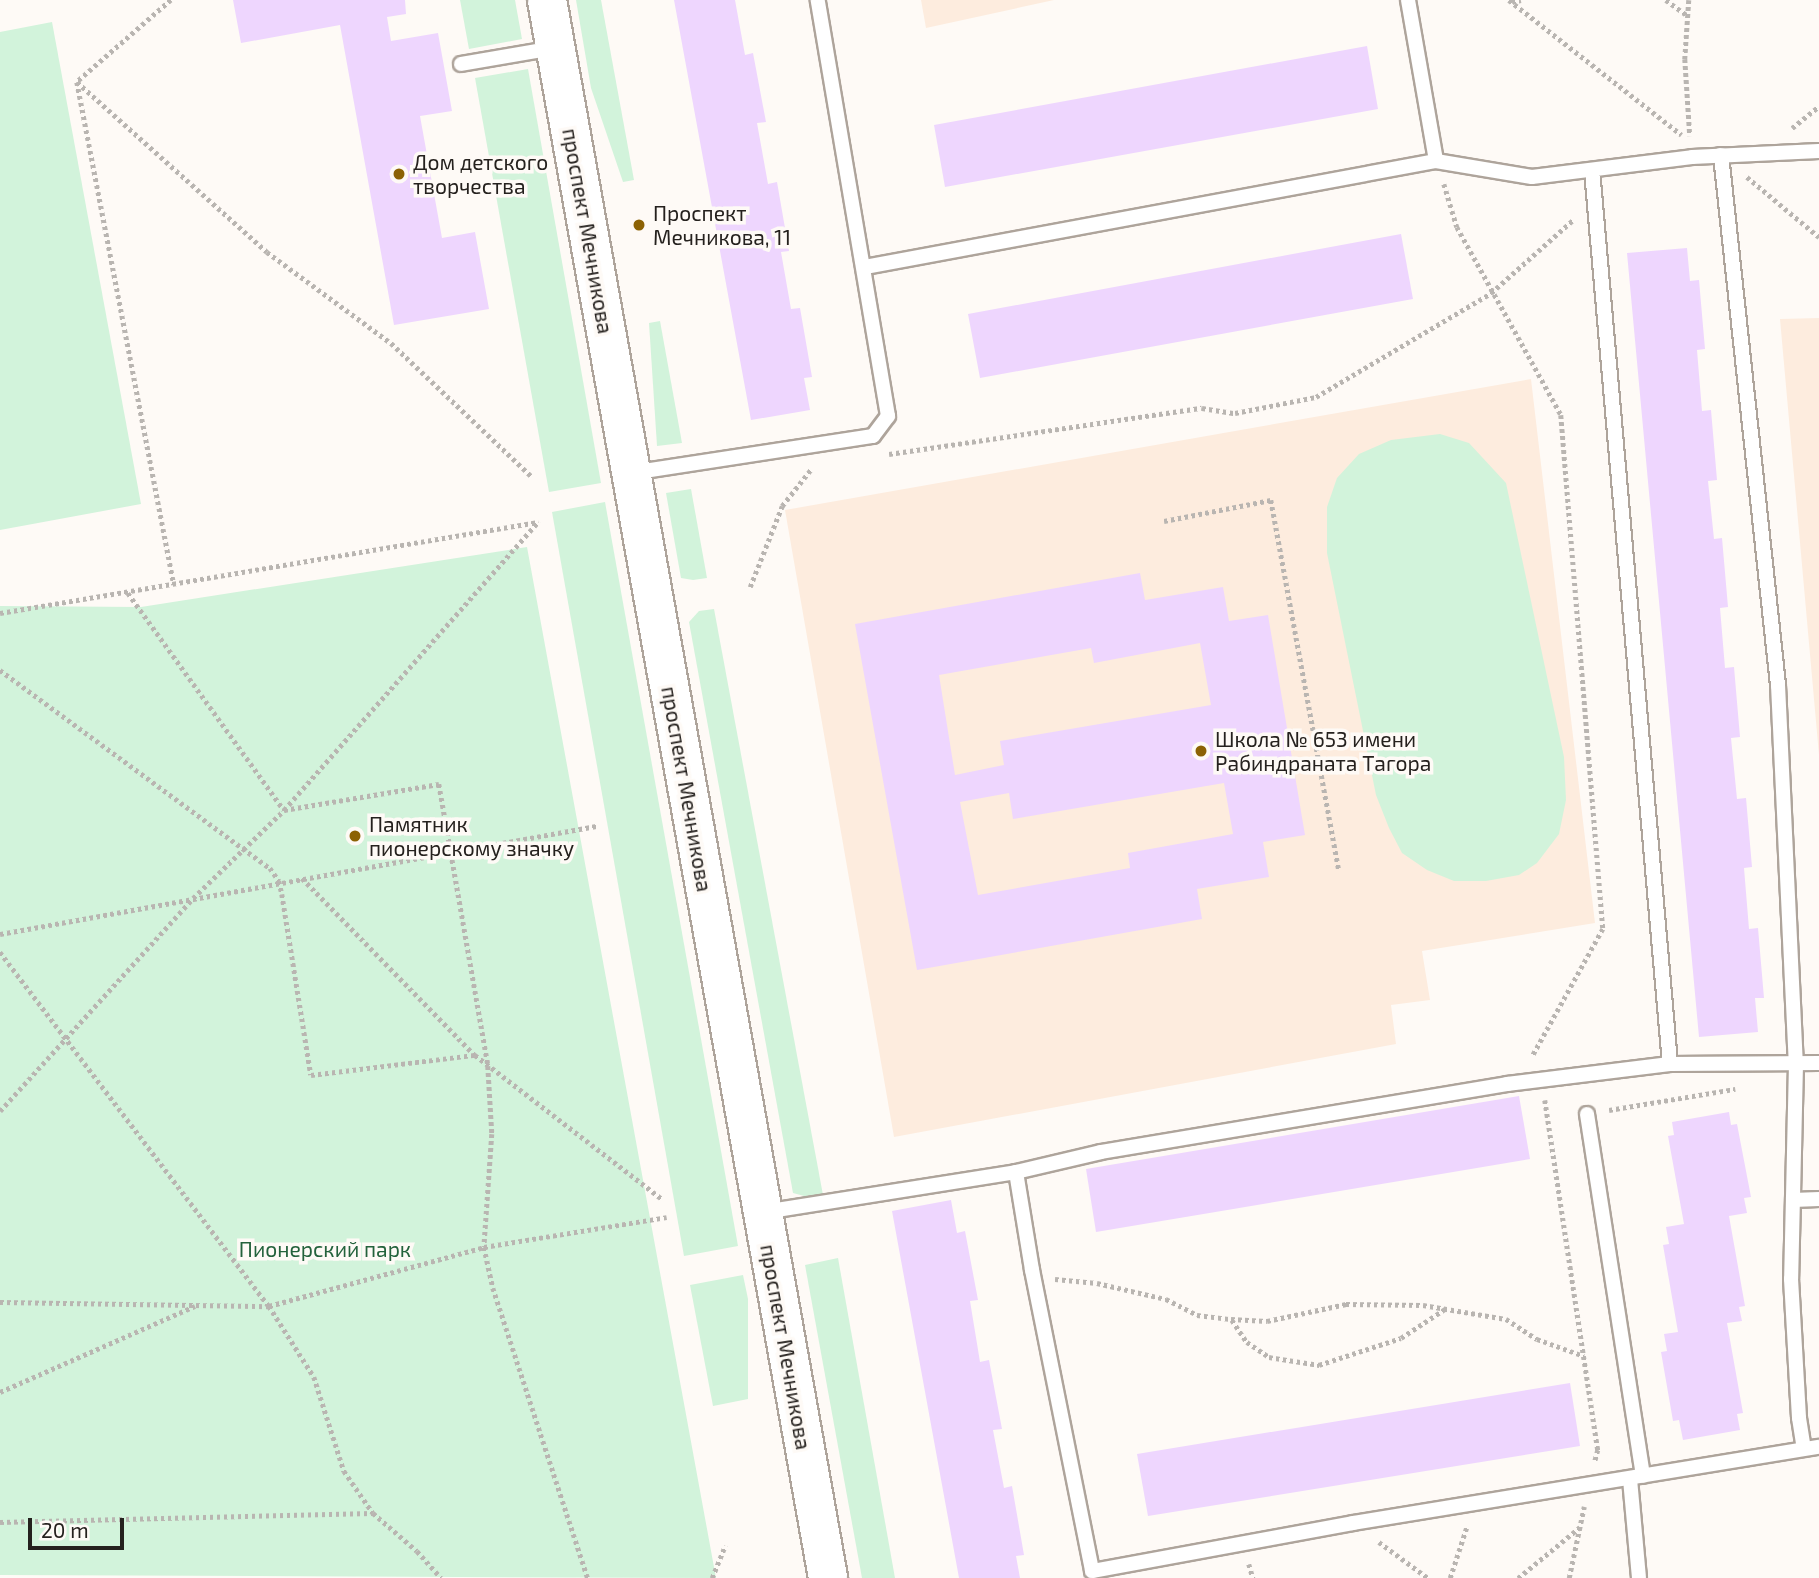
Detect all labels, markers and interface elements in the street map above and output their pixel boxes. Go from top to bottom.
street label: проспект Мечникова [558,126,618,336]
place label: Дом детского творчества [413,149,548,199]
marker: Дом детского творчества [391,166,407,182]
place label: Проспект Мечникова, 11 [653,200,791,250]
marker: Проспект Мечникова, 11 [631,217,647,233]
street label: проспект Мечникова [657,684,717,894]
place label: Школа № 653 имени Рабиндраната Тагора [1215,726,1431,776]
marker: Школа № 653 имени Рабиндраната Тагора [1193,743,1209,759]
place label: Памятник пионерскому значку [369,811,574,861]
marker: Памятник пионерскому значку [347,828,363,844]
park label: Пионерский парк [239,1236,411,1262]
street label: проспект Мечникова [756,1242,816,1452]
scale bar [32,1504,128,1548]
text: 20 m [41,1517,89,1542]

